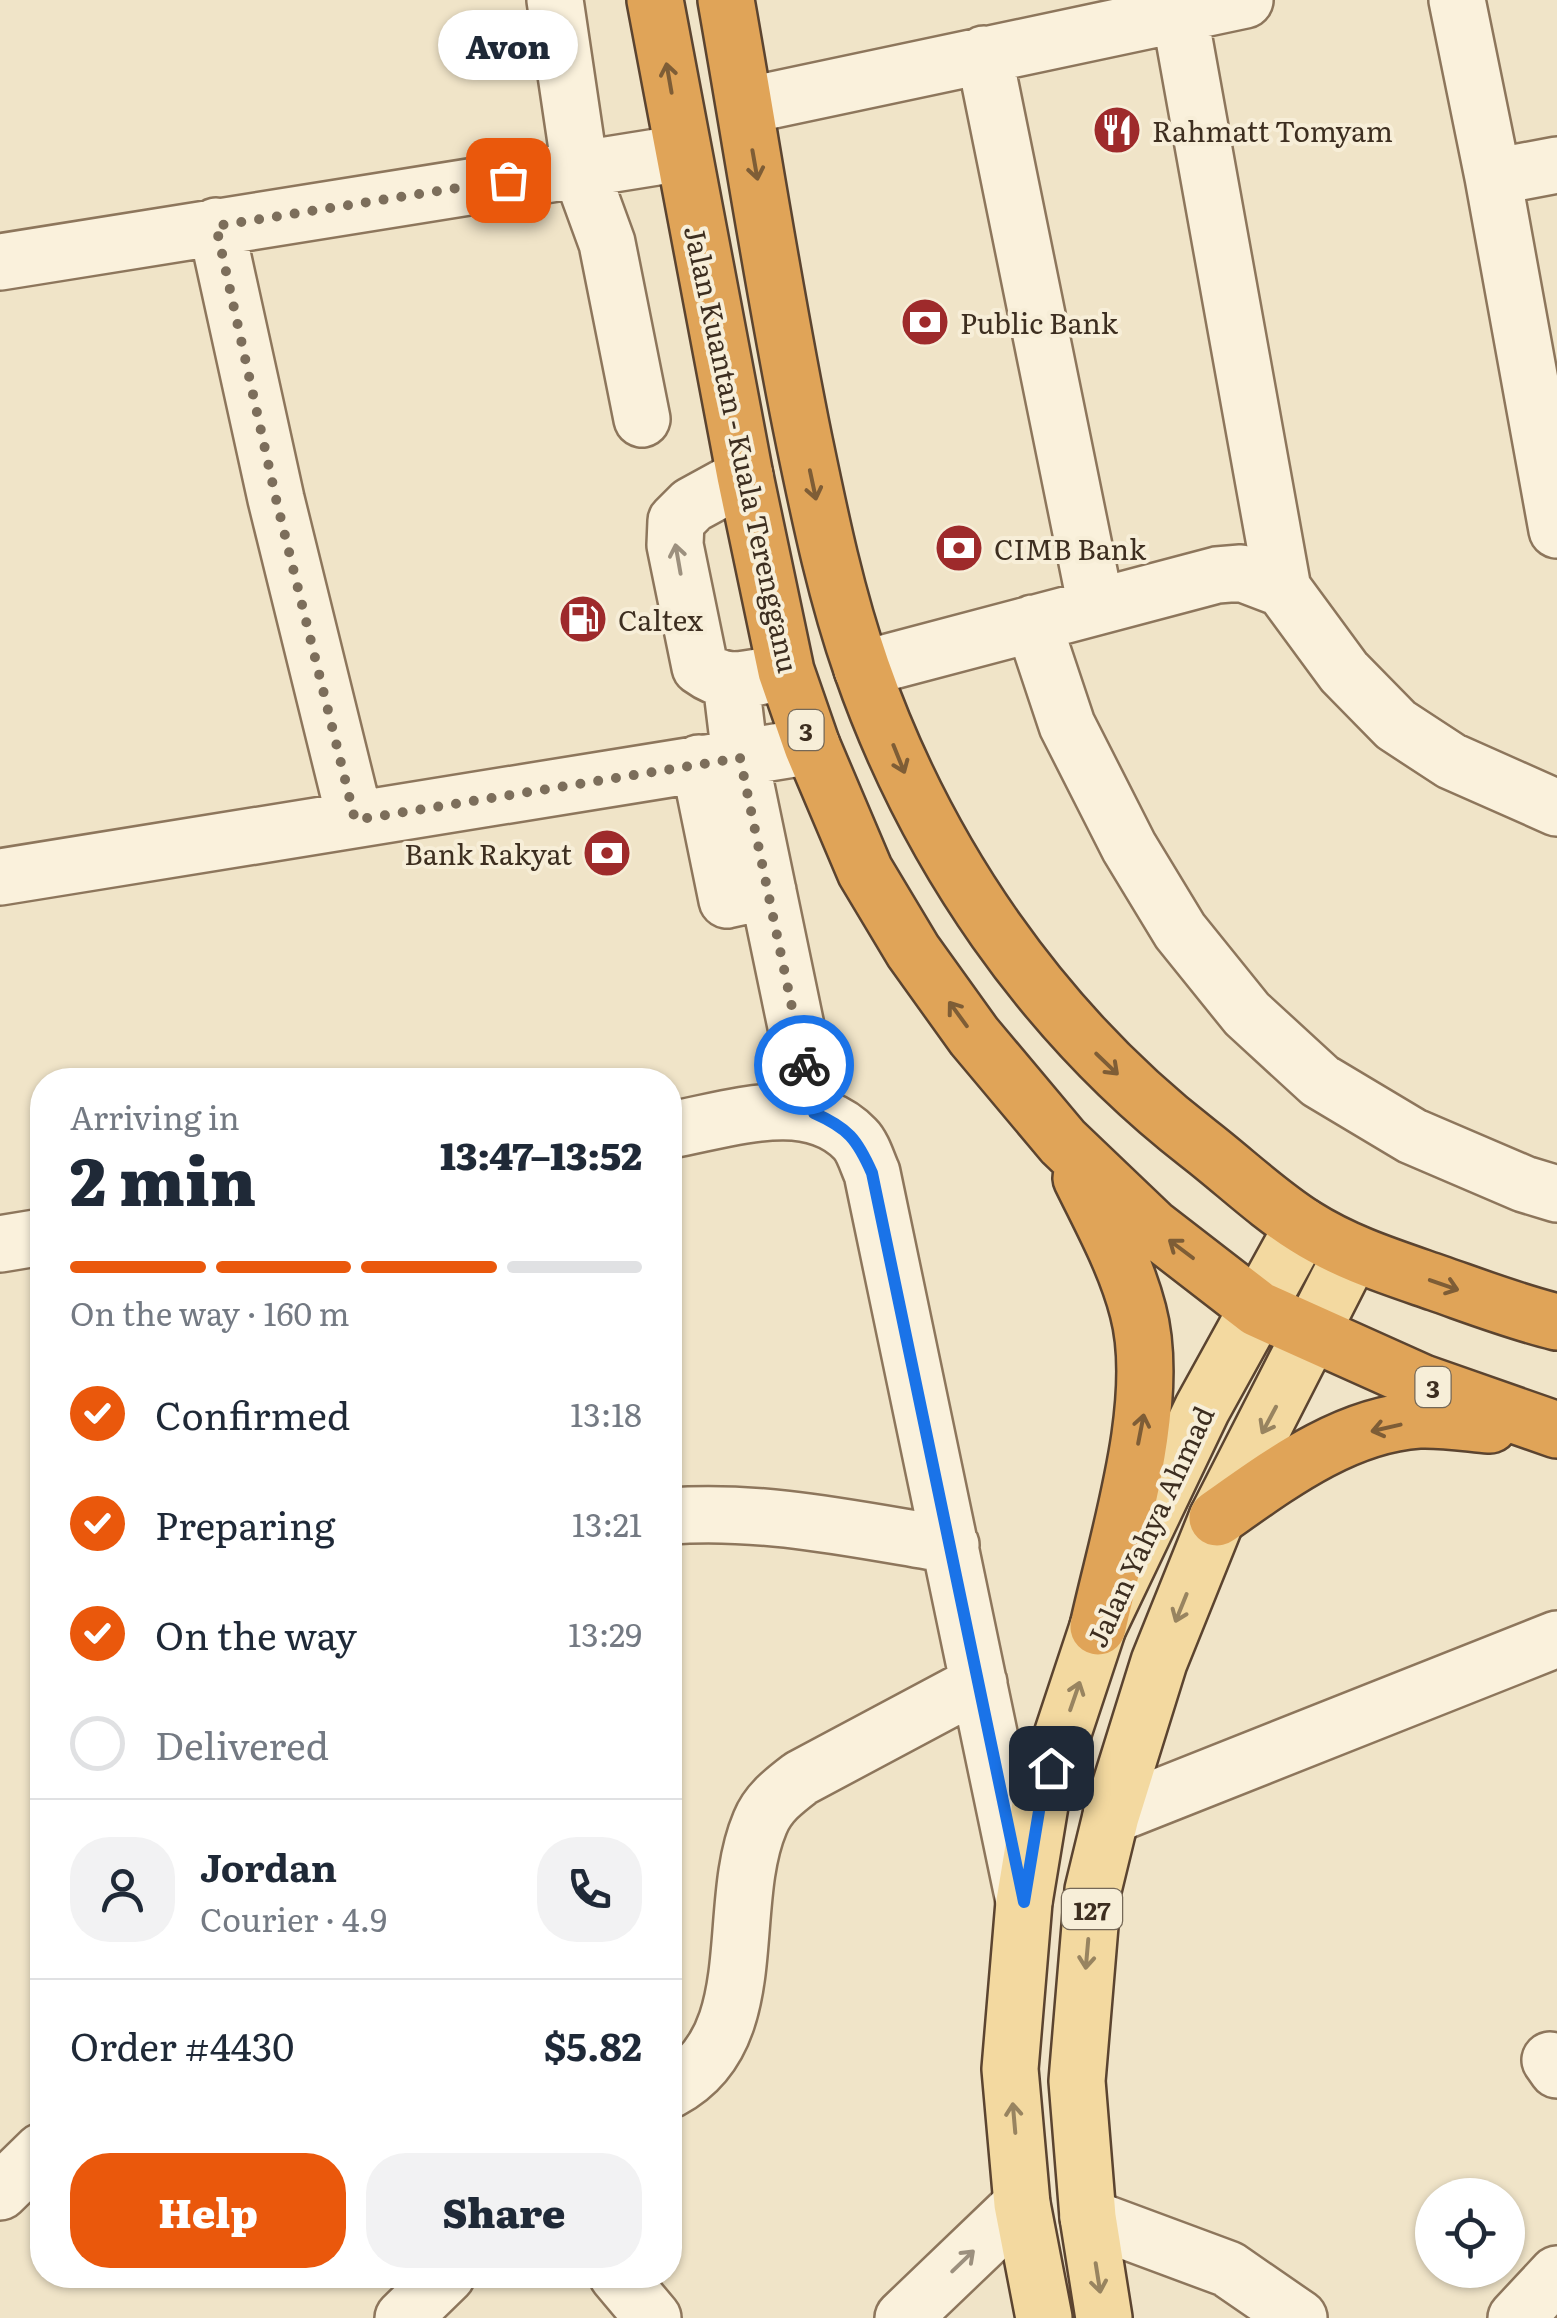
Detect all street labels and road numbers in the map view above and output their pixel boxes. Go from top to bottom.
street label: Jalan Kuantan - Kuala Terengganu [675,221,811,677]
road number: 3 [788,710,824,750]
road number: 3 [1416,1367,1450,1407]
street label: Jalan Yahya Ahmad [1075,1399,1223,1653]
road number: 127 [1062,1889,1122,1929]

